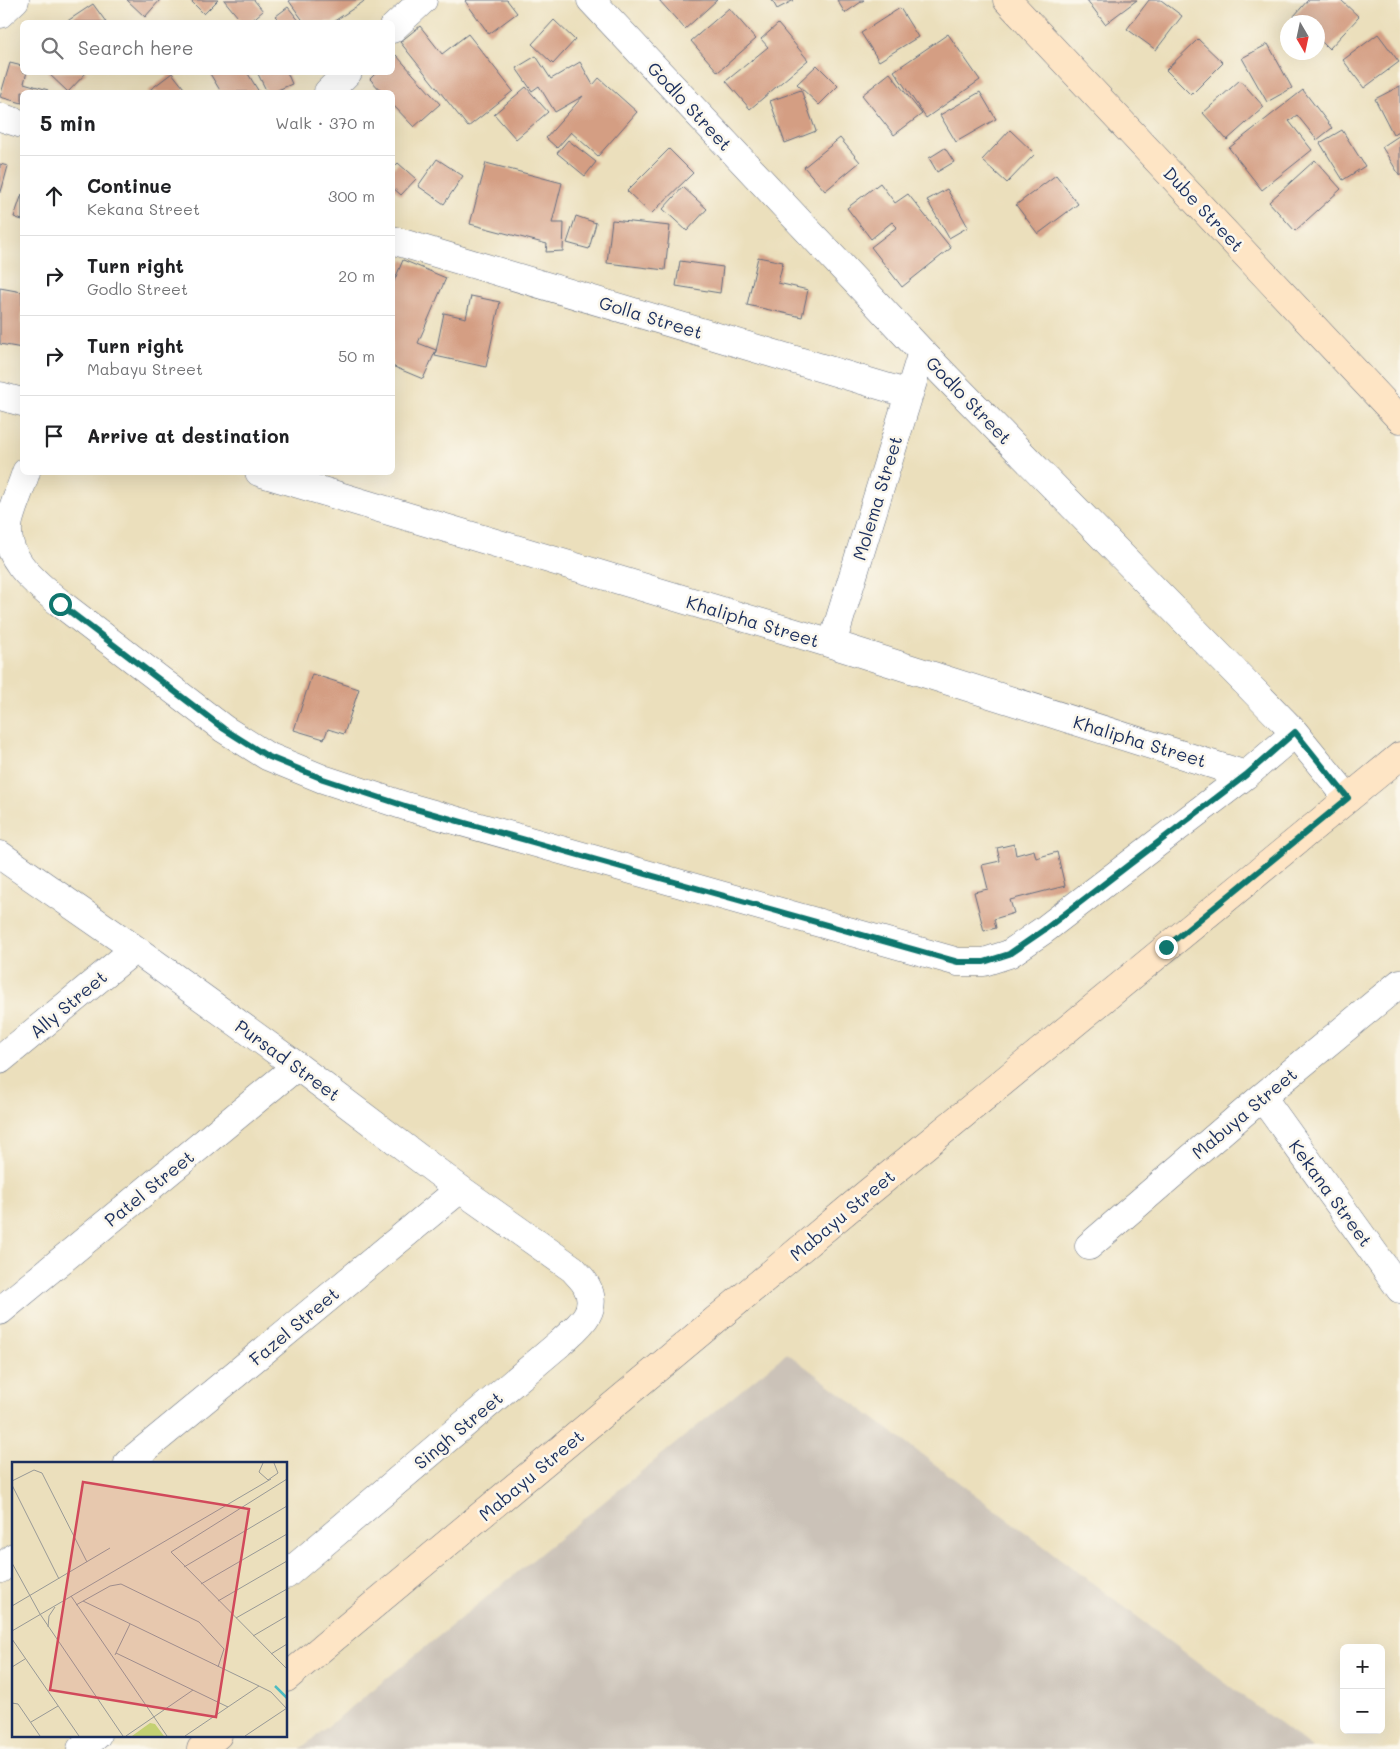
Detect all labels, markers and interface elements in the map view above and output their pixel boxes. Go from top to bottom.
north arrow [1280,15,1325,60]
search box [20,20,395,75]
icon: search [38,34,66,62]
text: Search here [78,35,194,60]
street label: Godlo Street [642,56,738,156]
text: 5 min [40,109,96,136]
text: Walk · 370 m [275,112,375,133]
street label: Dube Street [1158,161,1250,257]
text: Continue [87,173,172,198]
icon: ahead [40,182,68,210]
text: 300 m [328,185,375,206]
text: Kekana Street [87,198,200,219]
text: Turn right [87,253,184,278]
icon: right [40,262,68,290]
text: 20 m [338,265,375,286]
text: Godlo Street [87,278,188,299]
street label: Golla Street [596,290,706,344]
text: Turn right [87,333,184,358]
icon: right [40,342,68,370]
text: 50 m [338,345,375,366]
street label: Godlo Street [921,351,1017,449]
text: Mabayu Street [87,358,203,379]
icon: arrive [40,422,68,450]
text: Arrive at destination [87,423,290,448]
street label: Molema Street [847,433,907,563]
street label: Khalipha Street [684,589,822,653]
route start [49,593,72,616]
street label: Khalipha Street [1071,709,1209,773]
route end [1155,936,1178,959]
street label: Ally Street [24,965,112,1043]
street label: Pursad Street [231,1014,345,1106]
street label: Mabuya Street [1186,1062,1302,1164]
street label: Kekana Street [1284,1135,1378,1251]
street label: Patel Street [99,1144,199,1232]
street label: Mabayu Street [784,1164,900,1266]
street label: Fazel Street [244,1281,344,1371]
street label: Singh Street [408,1386,508,1474]
street label: Mabayu Street [473,1424,589,1526]
inset map [12,1462,288,1736]
map controls [1340,1644,1385,1734]
button: + [1340,1644,1385,1689]
button: − [1340,1689,1385,1734]

